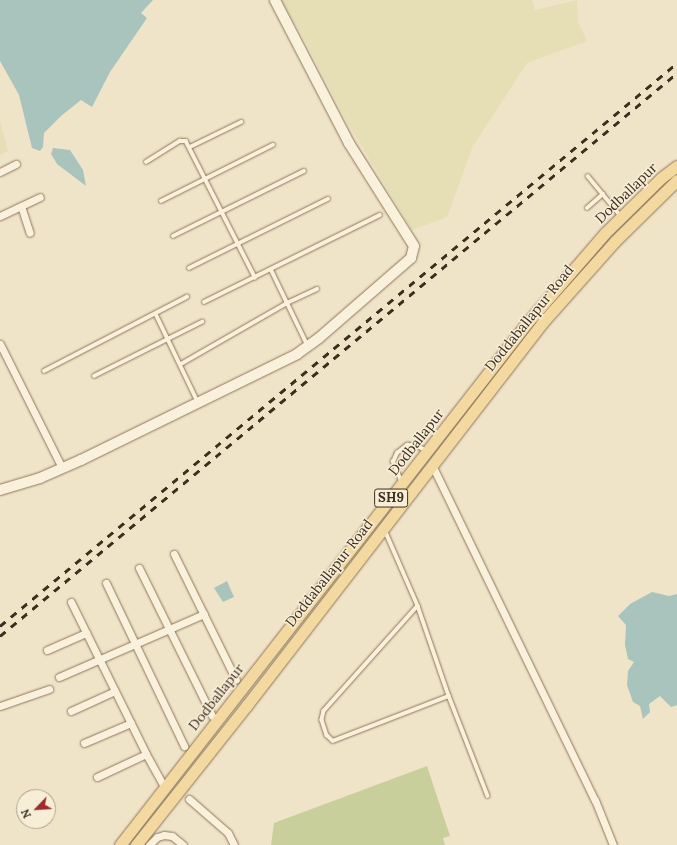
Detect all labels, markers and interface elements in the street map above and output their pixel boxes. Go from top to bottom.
street label: Dodballapur [591,159,661,227]
street label: Doddaballapur Road [481,262,577,374]
street label: Dodballapur [385,405,447,479]
road number: SH9 [374,487,408,509]
street label: Doddaballapur Road [282,516,376,630]
street label: Dodballapur [185,660,247,734]
north arrow [16,789,56,829]
text: N [18,807,34,820]

